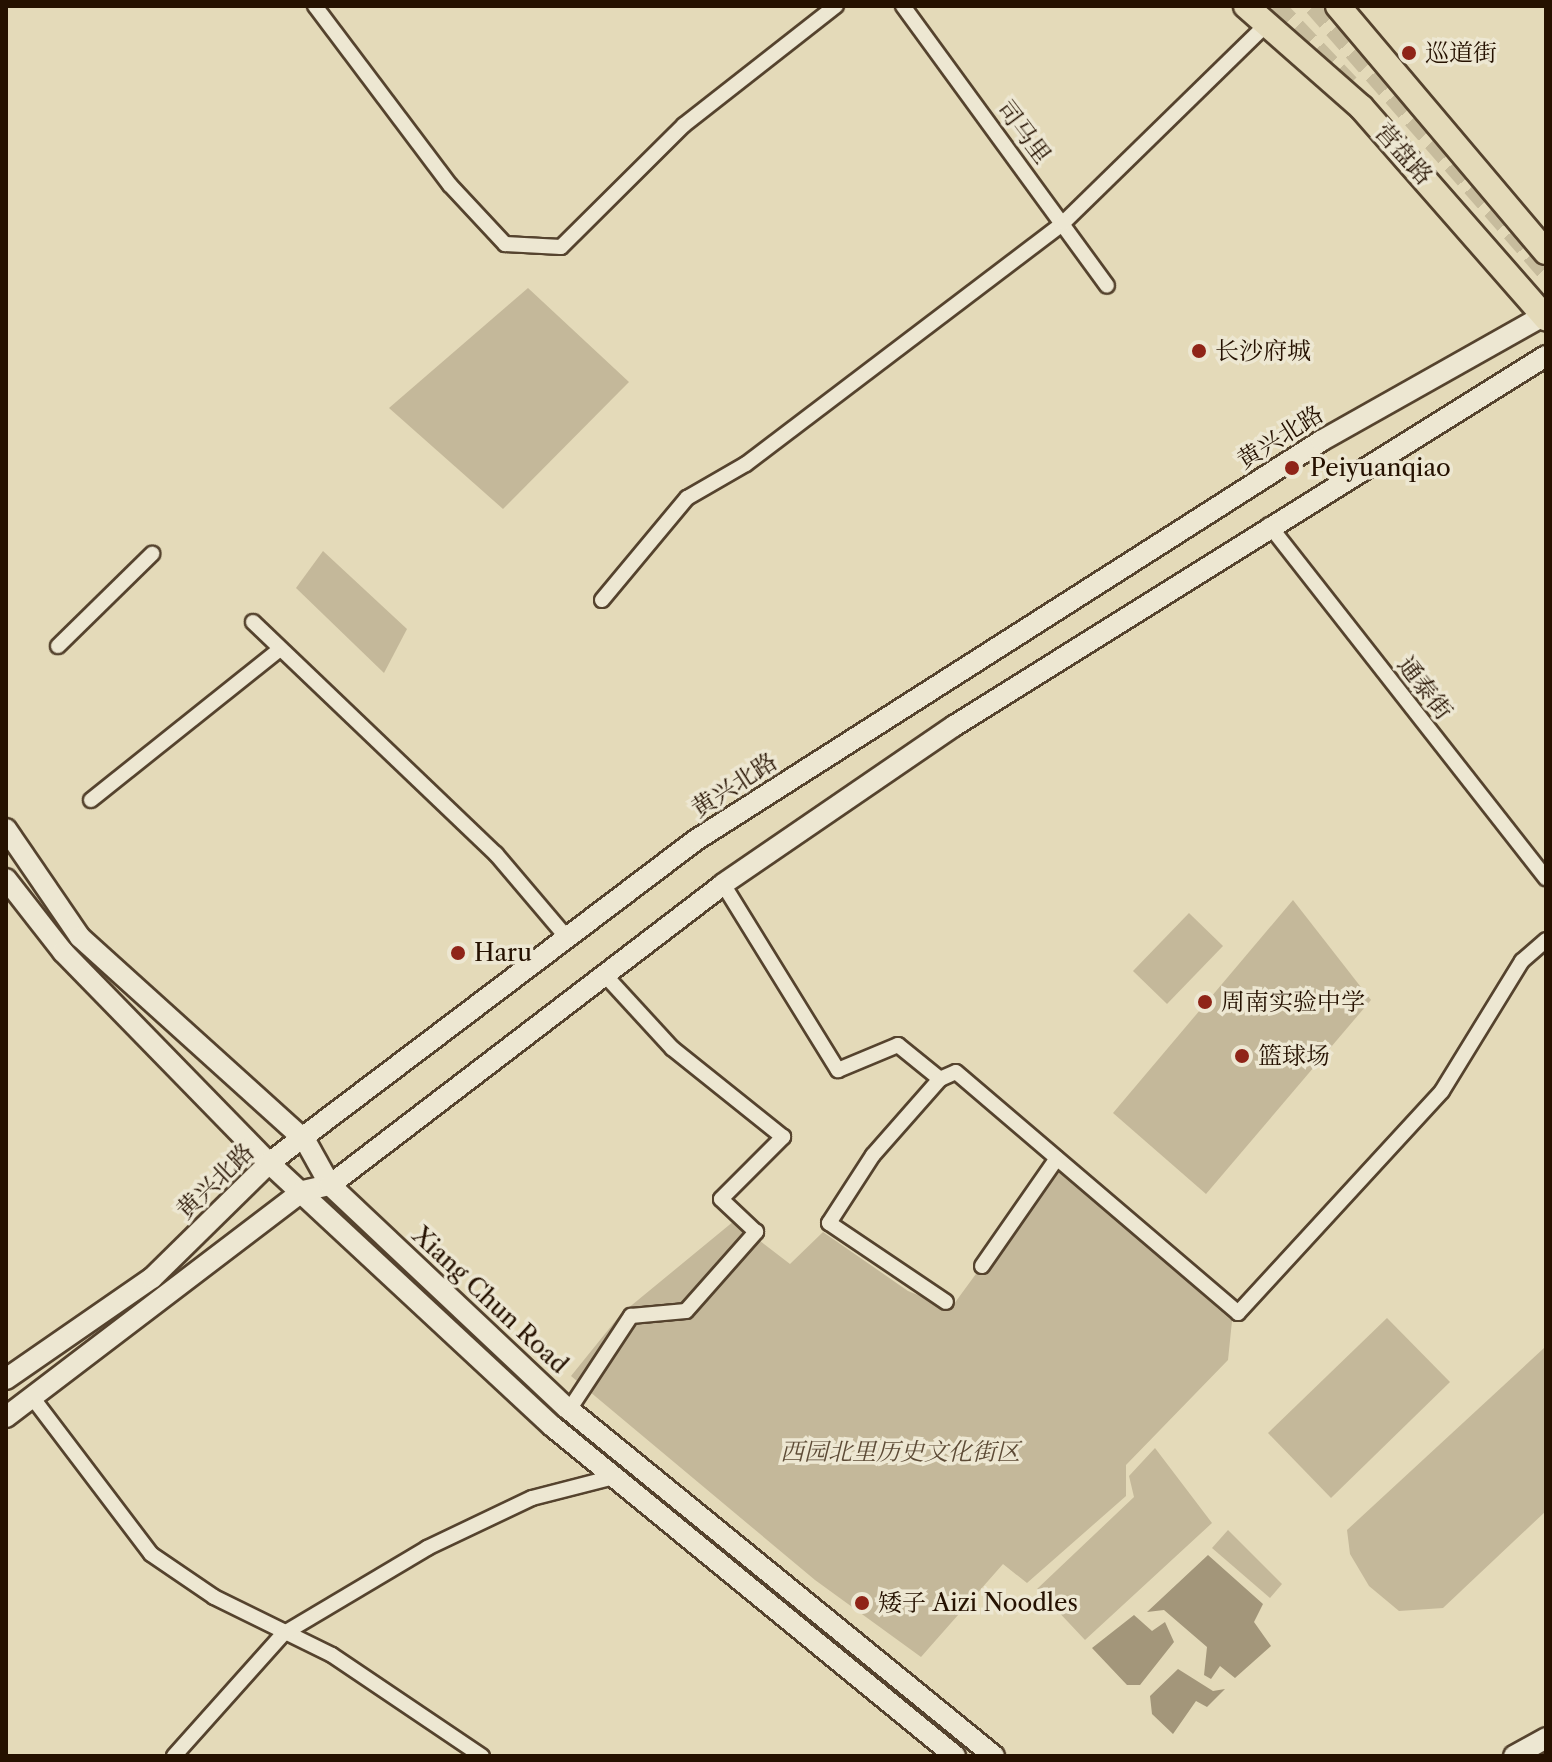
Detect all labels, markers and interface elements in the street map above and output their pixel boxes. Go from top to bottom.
place label: 巡道街 [1425,39,1497,67]
marker: 巡道街 [1400,44,1418,62]
street label: 司马里 [991,95,1057,169]
street label: 营盘路 [1369,118,1439,190]
place label: 长沙府城 [1215,337,1311,365]
marker: 长沙府城 [1190,342,1208,360]
street label: 黄兴北路 [1232,399,1328,475]
place label: Peiyuanqiao [1310,454,1451,482]
marker: Peiyuanqiao [1281,457,1303,479]
street label: 通泰街 [1391,651,1459,725]
street label: 黄兴北路 [686,747,782,823]
place label: Haru [474,939,532,967]
marker: Haru [449,944,467,962]
place label: 周南实验中学 [1221,988,1365,1016]
marker: 周南实验中学 [1196,993,1214,1011]
place label: 篮球场 [1258,1042,1330,1070]
marker: 篮球场 [1233,1047,1251,1065]
street label: 黄兴北路 [170,1137,260,1225]
street label: Xiang Chun Road [406,1221,574,1379]
park label: 西园北里历史文化街区 [780,1438,1020,1466]
place label: 矮子 Aizi Noodles [878,1589,1078,1617]
marker: 矮子 Aizi Noodles [853,1594,871,1612]

